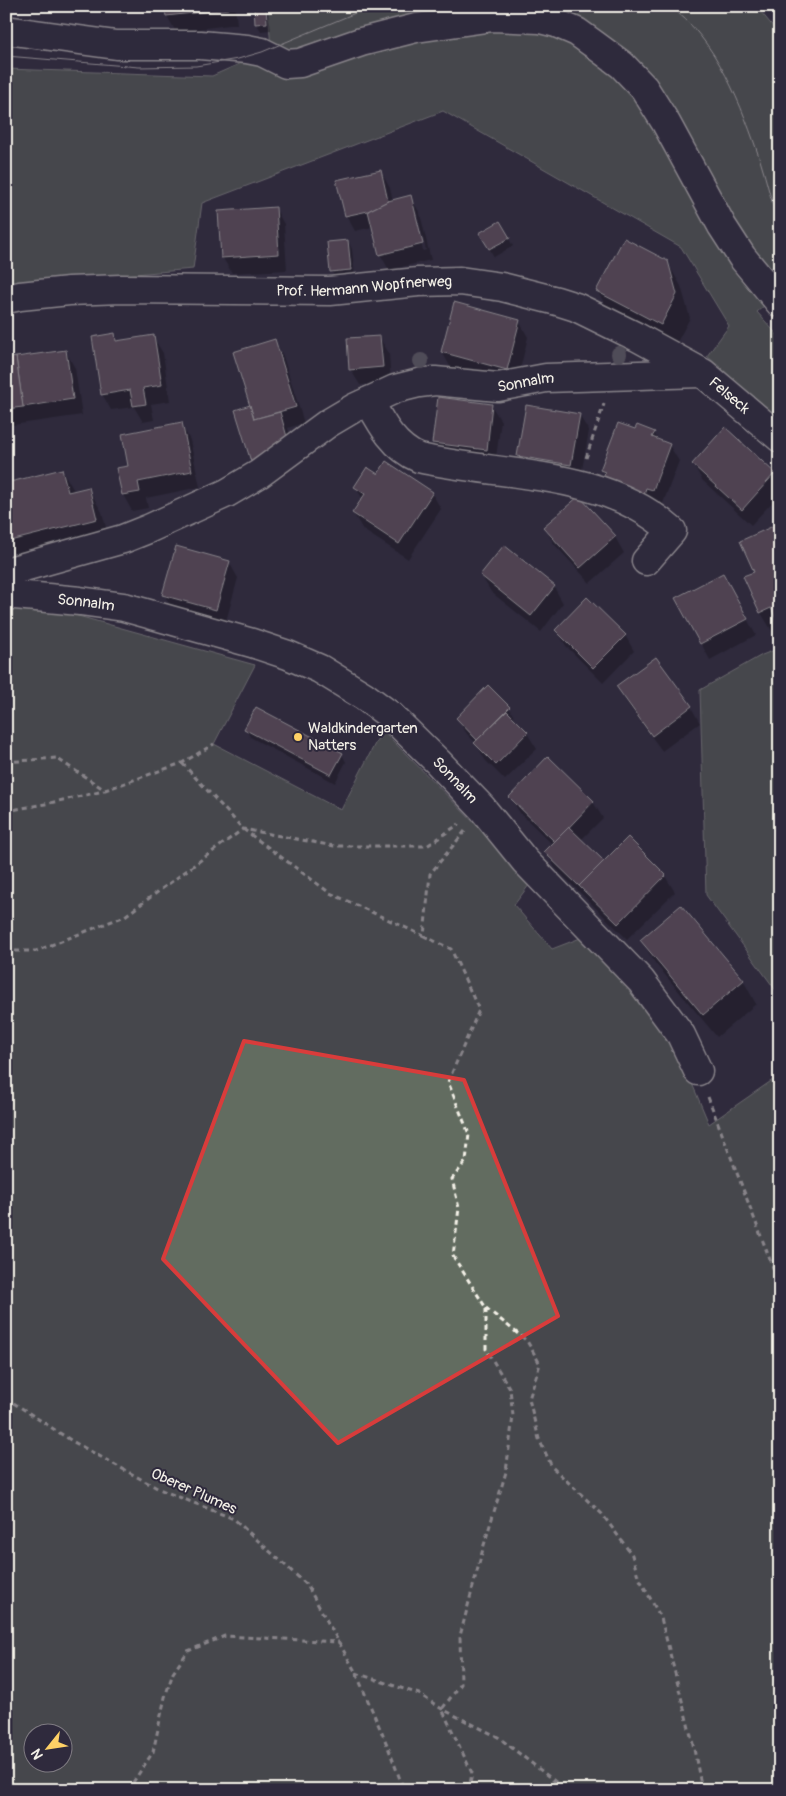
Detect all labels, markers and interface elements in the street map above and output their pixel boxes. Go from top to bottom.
street label: Prof. Hermann Wopfnerweg [276,272,452,301]
street label: Sonnalm [496,369,555,397]
street label: Felseck [705,373,754,419]
street label: Sonnalm [57,590,116,616]
place label: Waldkindergarten Natters [308,719,418,755]
marker: Waldkindergarten Natters [292,731,304,743]
street label: Sonnalm [428,753,482,808]
street label: Oberer Plumes [148,1464,240,1519]
north arrow [22,1724,72,1774]
text: N [27,1746,47,1763]

